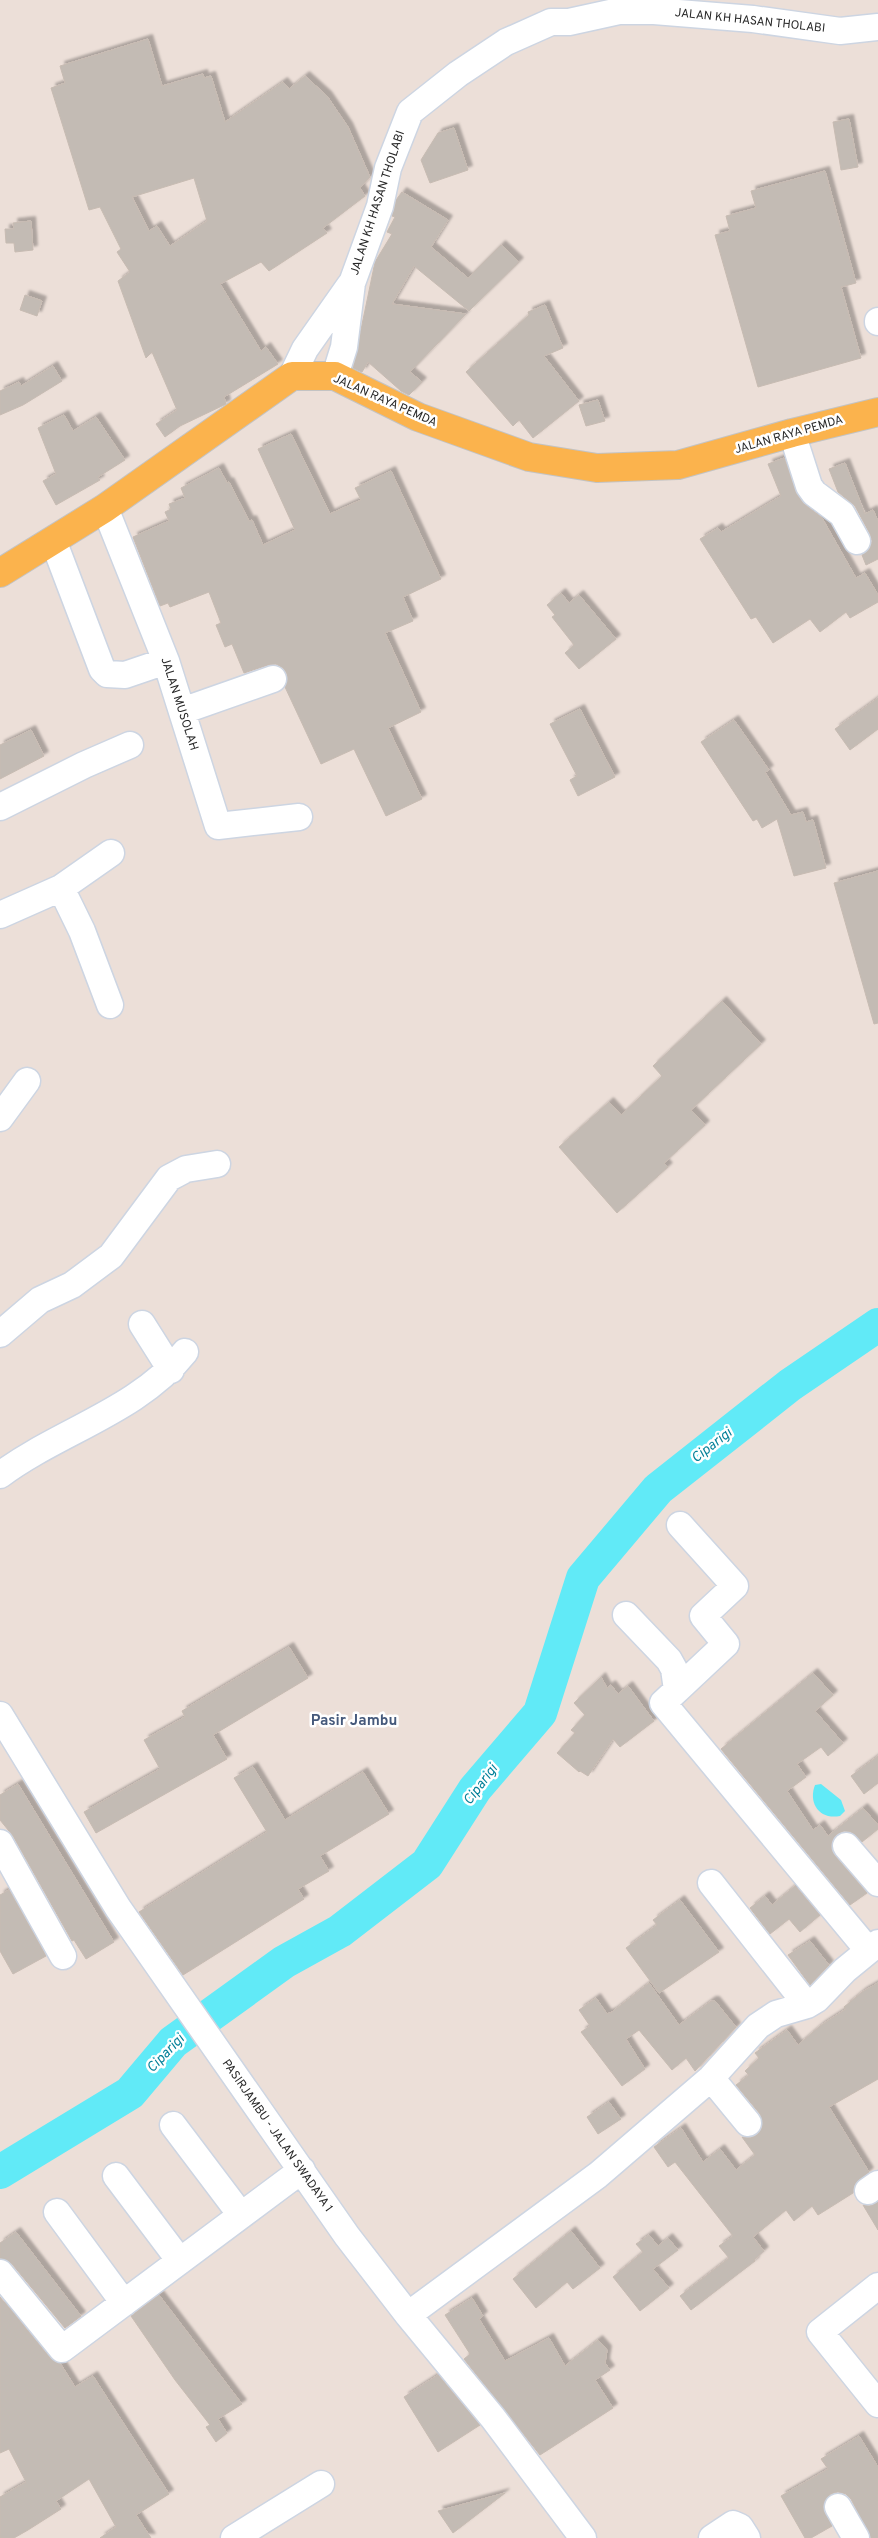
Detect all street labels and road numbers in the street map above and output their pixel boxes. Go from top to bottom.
street label: JALAN KH HASAN THOLABI [674,5,826,37]
street label: JALAN KH HASAN THOLABI [347,129,409,277]
street label: JALAN RAYA PEMDA [331,371,439,431]
street label: JALAN RAYA PEMDA [733,412,845,458]
street label: JALAN MUSOLAH [156,655,202,753]
street label: PASIRJAMBU - JALAN SWADAYA 1 [218,2056,336,2216]

